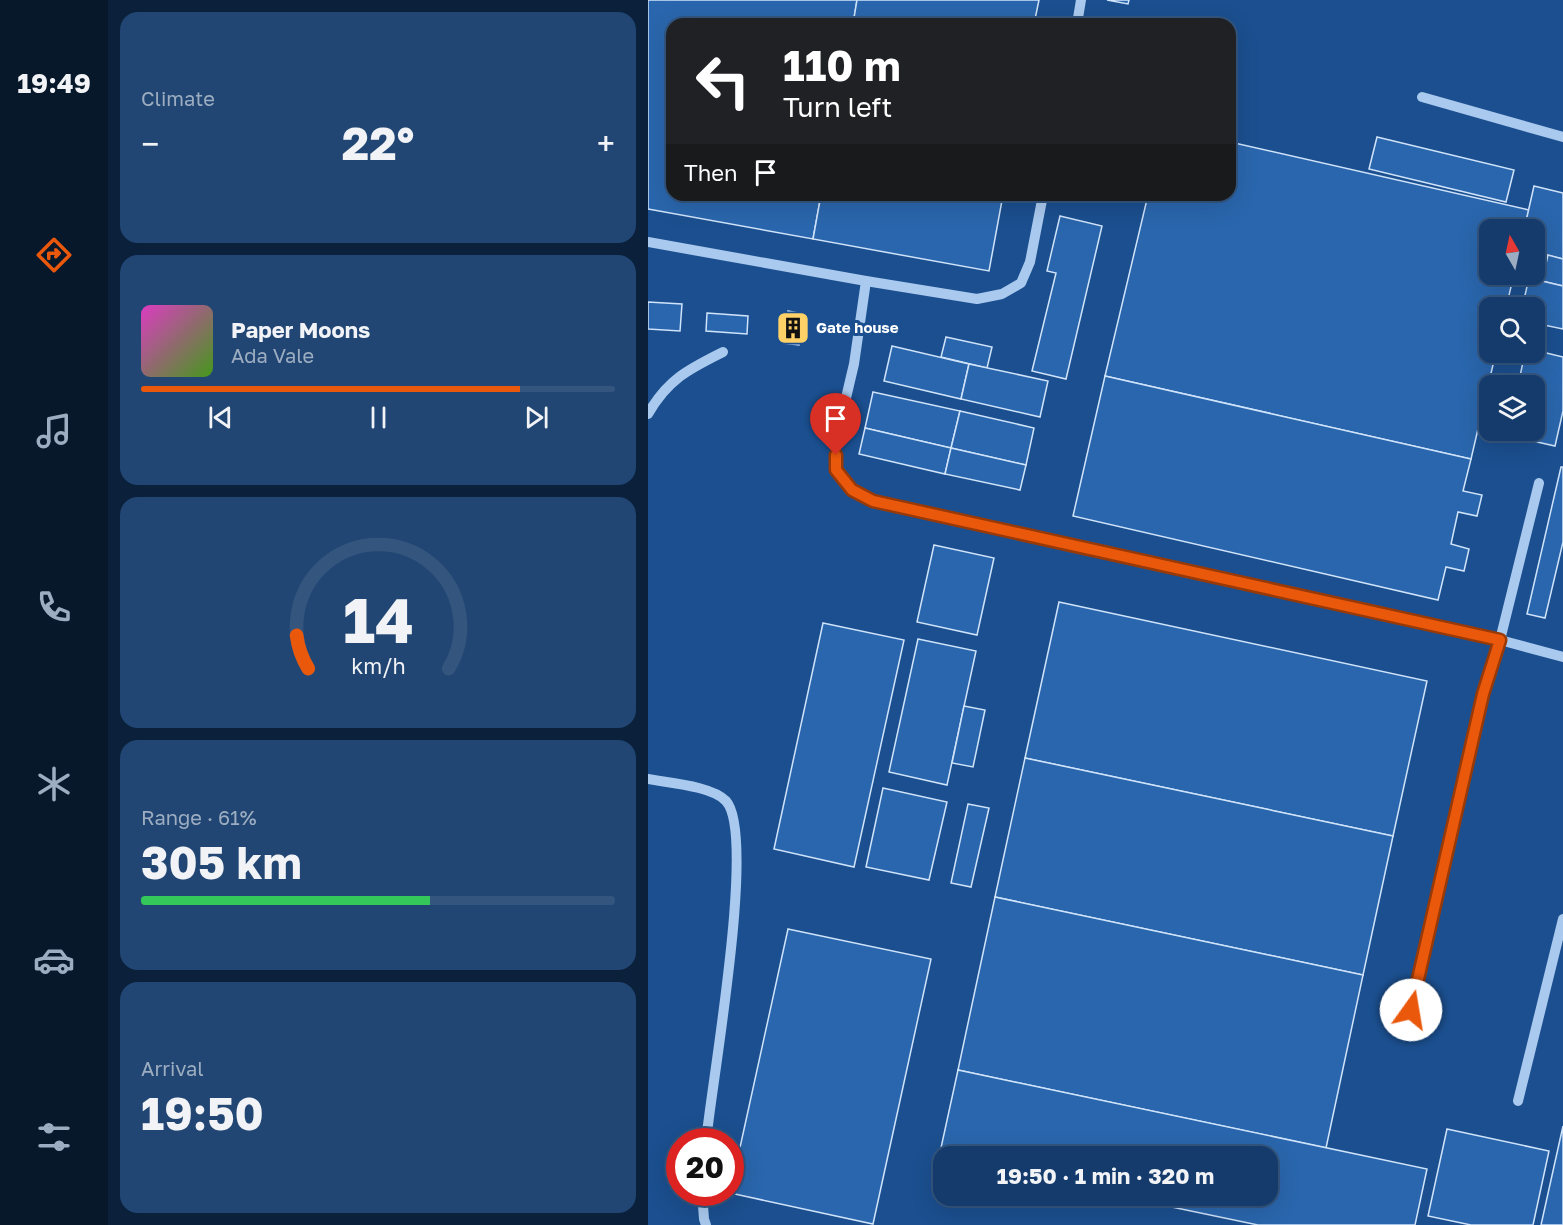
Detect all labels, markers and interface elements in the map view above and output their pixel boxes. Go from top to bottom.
text: 110 m [783,40,901,90]
icon: left [684,42,762,120]
text: 19:49 [17,67,91,99]
text: Climate [141,86,215,110]
text: Turn left [783,91,892,123]
text: 22° [342,116,414,170]
text: − [141,124,159,163]
text: + [597,124,615,163]
icon: arrive [749,156,782,189]
text: Then [684,159,737,186]
north arrow [1479,219,1545,285]
map controls [1479,219,1545,441]
icon: directions [33,234,75,276]
button: search [1479,297,1545,363]
building icon: Gate house [775,310,811,346]
text: Paper Moons [231,316,370,343]
place label: Gate house [816,318,899,336]
text: Ada Vale [231,343,314,367]
button: layers [1479,375,1545,441]
pin [810,393,861,455]
icon: previous [204,401,237,434]
icon: pause [362,401,395,434]
icon: next [520,401,553,434]
icon: arrive [819,402,852,435]
icon: music [33,410,75,452]
text: 14 [342,583,414,658]
icon: phone [33,586,75,628]
text: km/h [351,654,405,680]
icon: climate [33,763,75,805]
text: Range · 61% [141,805,257,829]
text: 305 km [141,835,302,889]
icon: car [33,939,75,981]
position arrow [1379,978,1443,1042]
text: Arrival [141,1056,204,1080]
text: 19:50 [141,1086,264,1140]
icon: filters [33,1116,75,1158]
speed limit sign: 20 [666,1128,744,1206]
text: 19:50 · 1 min · 320 m [997,1162,1214,1189]

